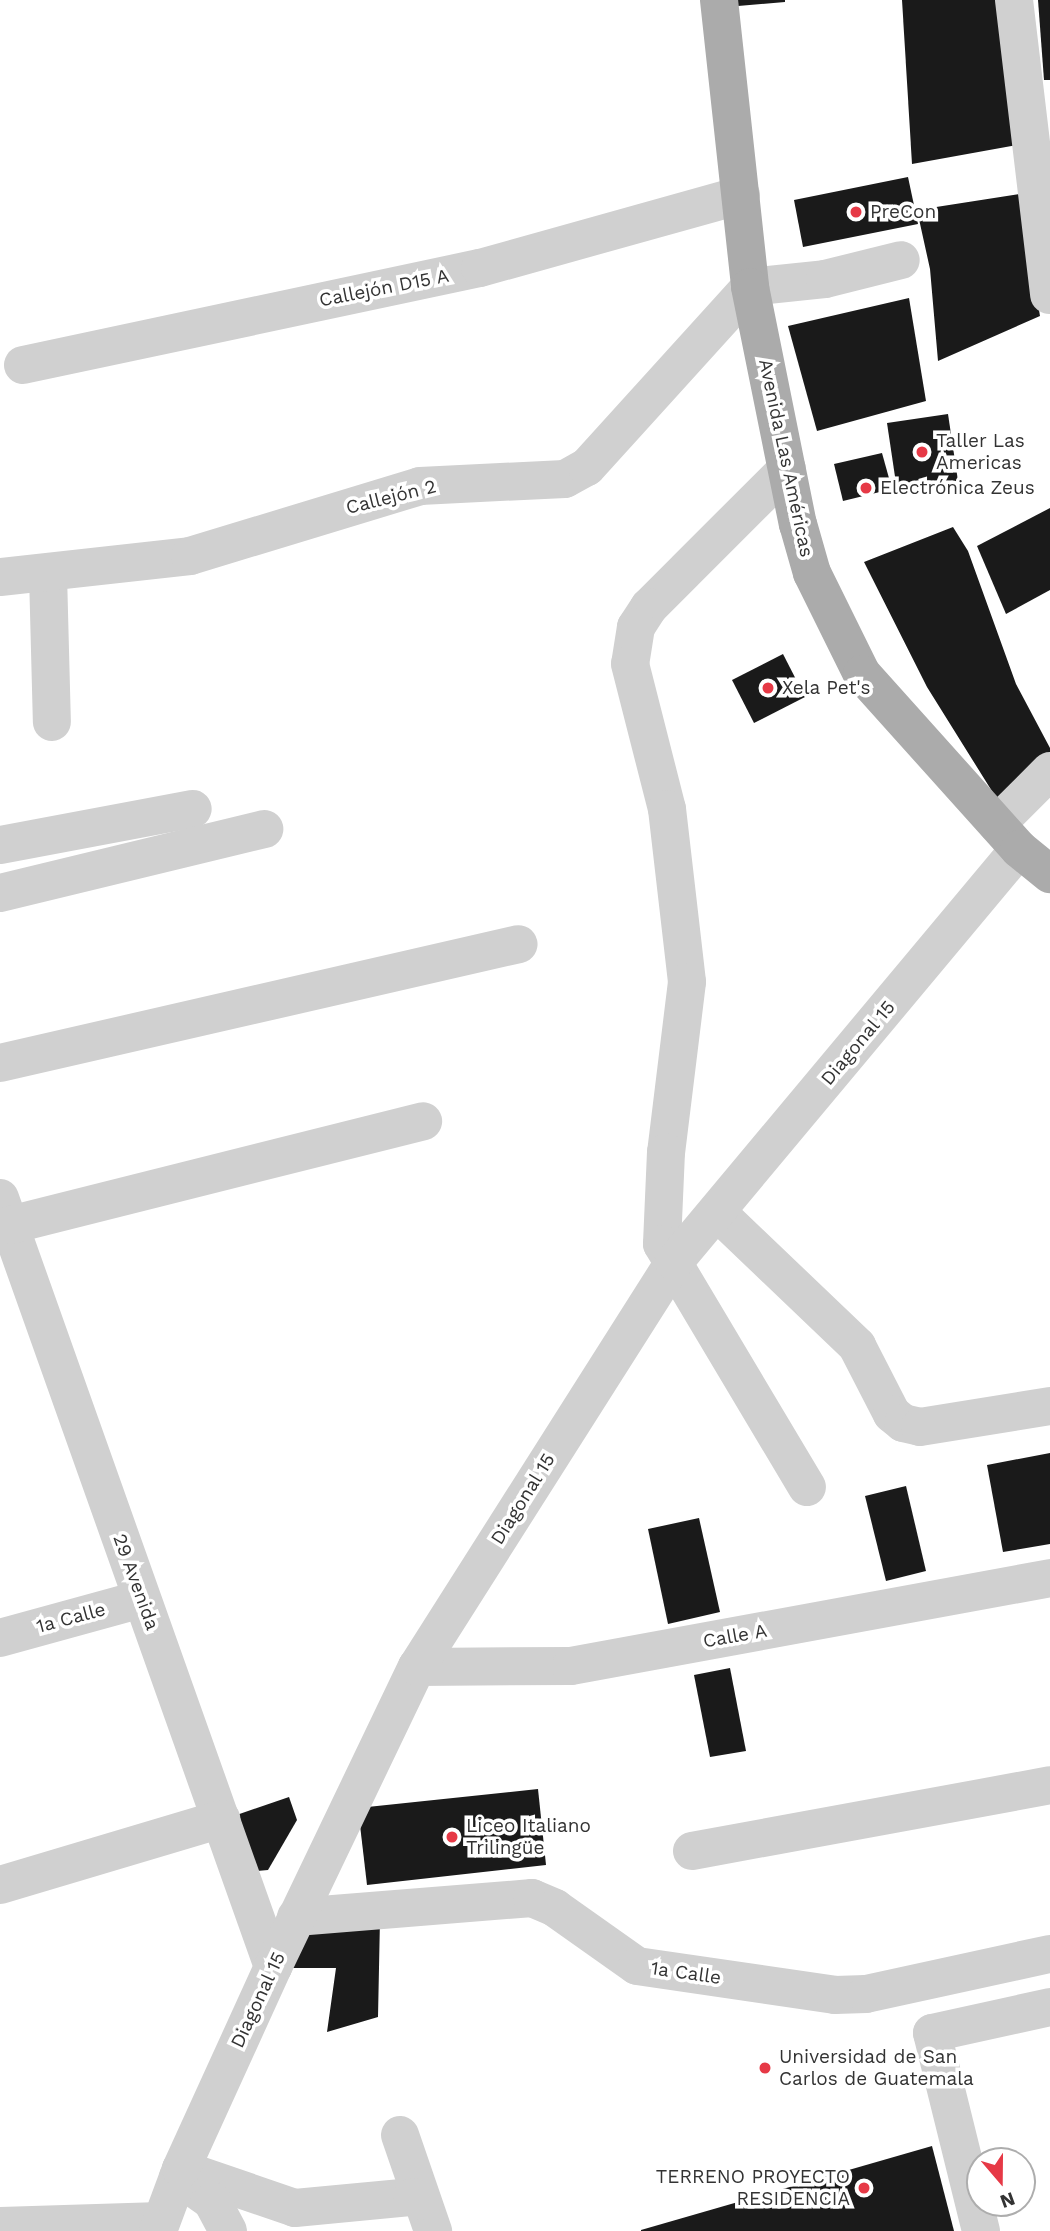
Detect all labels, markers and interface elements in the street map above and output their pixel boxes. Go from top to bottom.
place label: PreCon [870,201,936,223]
marker: PreCon [848,204,864,220]
street label: Callejón D15 A [317,264,451,312]
street label: Avenida Las Américas [754,356,818,560]
place label: Taller Las Americas [936,430,1025,474]
marker: Taller Las Americas [914,444,930,460]
street label: Callejón 2 [344,475,438,519]
place label: Electrónica Zeus [880,477,1035,499]
marker: Electrónica Zeus [858,480,874,496]
place label: Xela Pet's [782,677,871,699]
marker: Xela Pet's [760,680,776,696]
street label: Diagonal 15 [816,996,900,1090]
street label: Diagonal 15 [486,1449,560,1549]
street label: 29 Avenida [108,1530,164,1634]
street label: 1a Calle [34,1598,108,1638]
street label: Calle A [701,1619,769,1653]
place label: Liceo Italiano Trilingüe [466,1815,591,1859]
marker: Liceo Italiano Trilingüe [444,1829,460,1845]
street label: Diagonal 15 [226,1948,290,2052]
street label: 1a Calle [649,1957,723,1989]
place label: Universidad de San Carlos de Guatemala [779,2046,974,2090]
marker: Universidad de San Carlos de Guatemala [757,2060,773,2076]
north arrow [966,2147,1036,2217]
place label: TERRENO PROYECTO RESIDENCIA [656,2166,850,2210]
marker: TERRENO PROYECTO RESIDENCIA [856,2180,872,2196]
text: N [997,2187,1018,2214]

